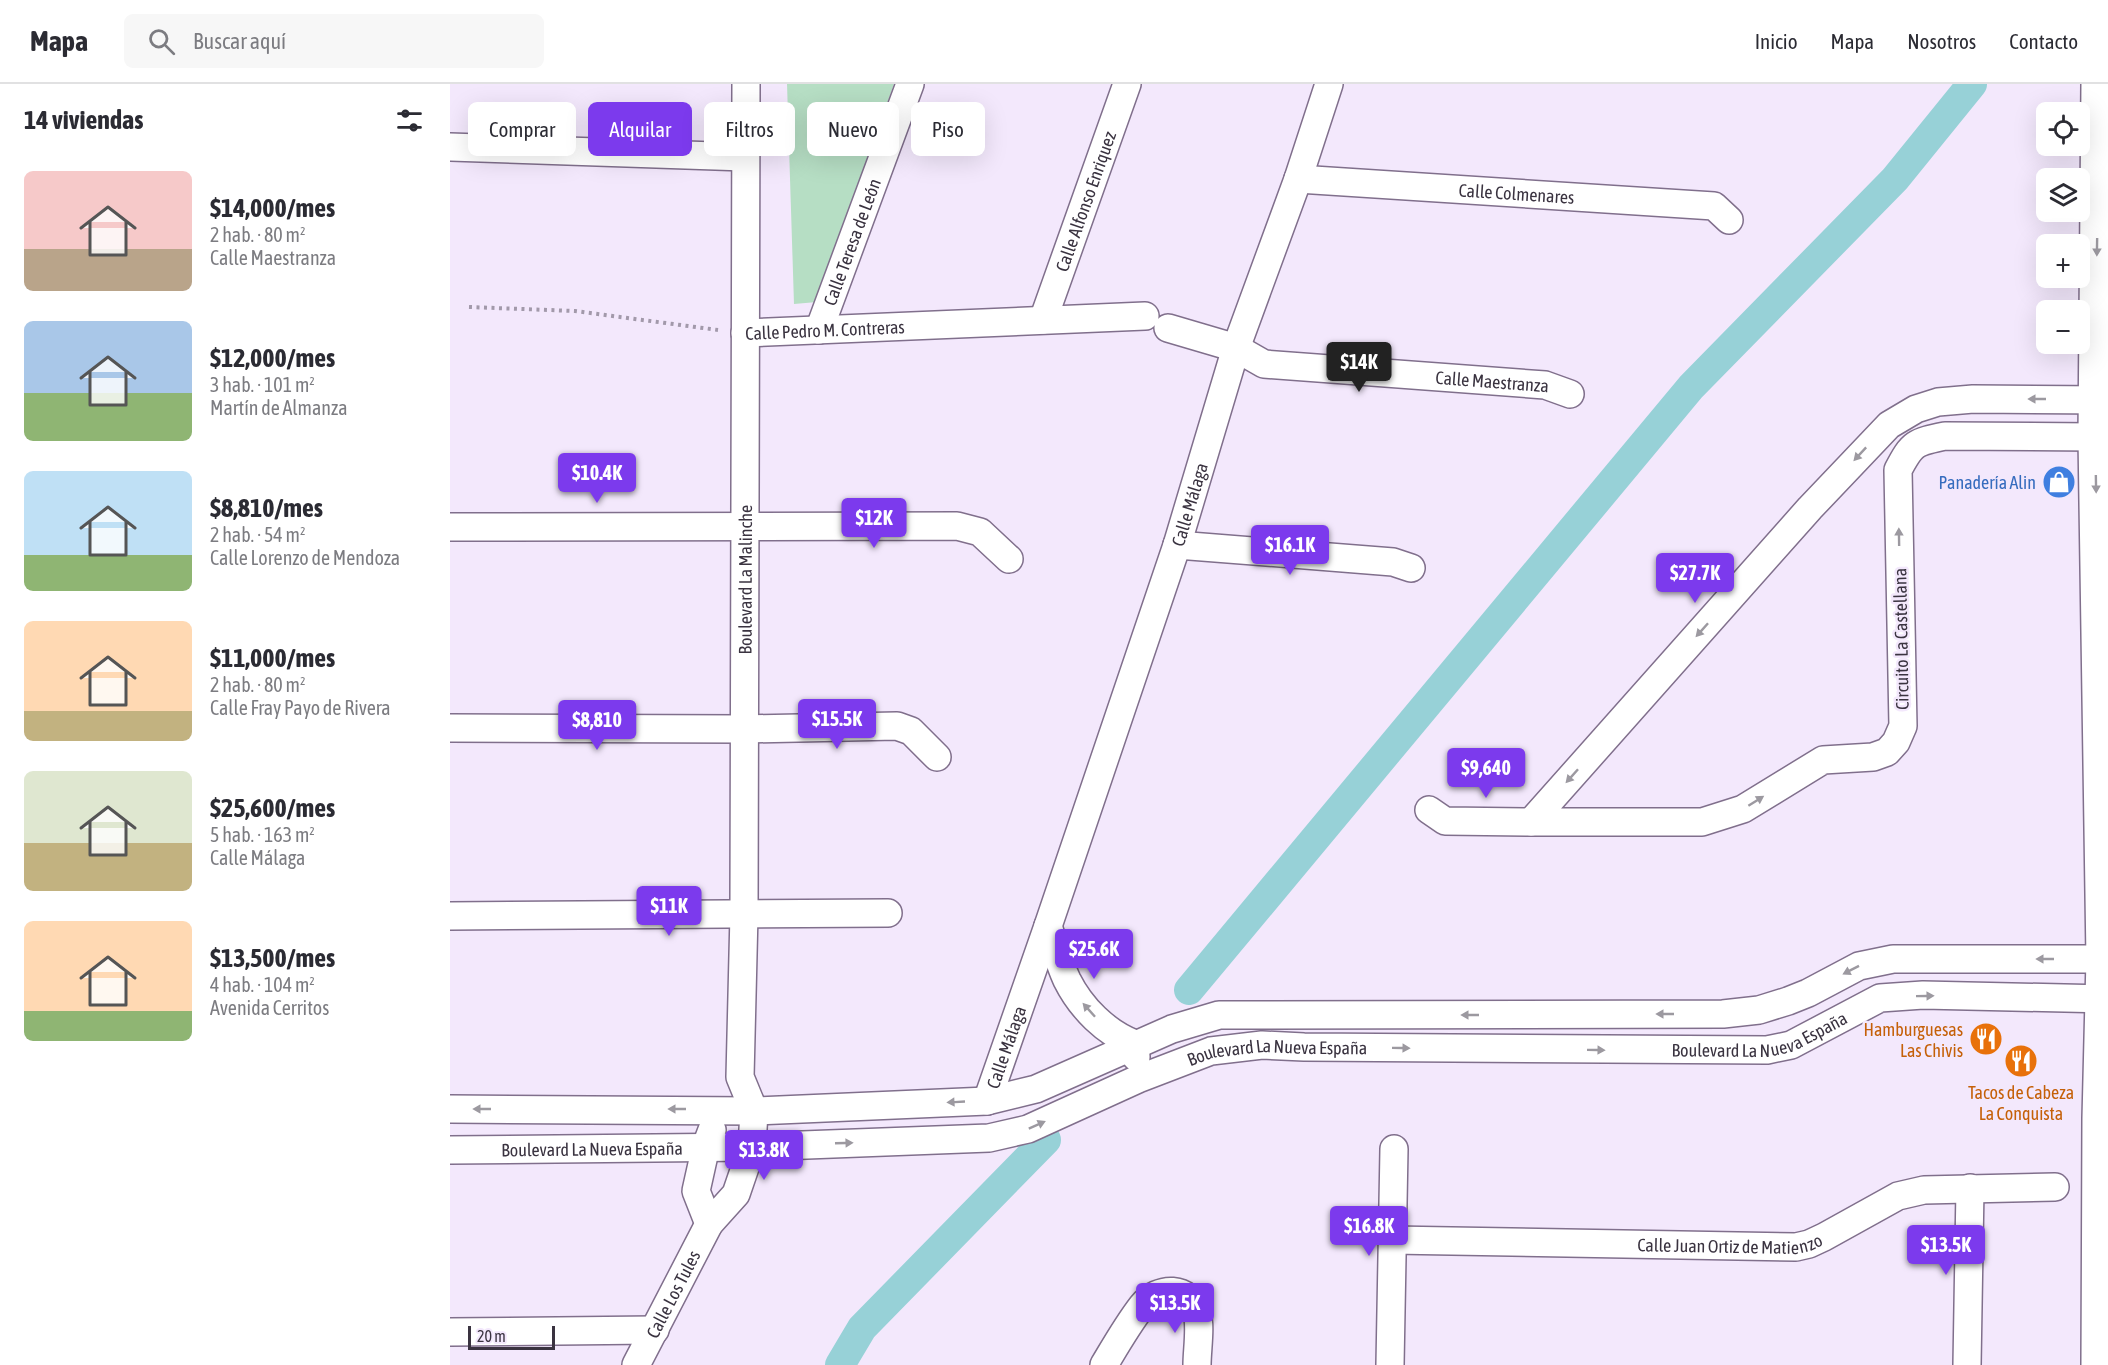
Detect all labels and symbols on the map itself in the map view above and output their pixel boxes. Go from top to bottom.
street label: Calle Alfonso Enriquez [1051,128,1120,274]
street label: Calle Teresa de León [819,175,885,308]
street label: Calle Colmenares [1458,179,1575,207]
one-way arrow [2092,238,2102,257]
street label: Calle Pedro M. Contreras [745,316,905,343]
pin: $14K [1323,342,1395,393]
street label: Calle Maestranza [1435,366,1550,396]
one-way arrow [2028,394,2047,404]
one-way arrow [1854,446,1867,461]
pin: $10.4K [548,453,646,504]
street label: Calle Málaga [1167,460,1212,549]
shop icon: Panadería Alin [2041,464,2077,500]
place label: Panadería Alin [1939,472,2036,493]
one-way arrow [2091,475,2101,494]
pin: $12K [838,498,910,549]
street label: Boulevard La Malinche [734,505,755,655]
pin: $16.1K [1241,525,1339,576]
one-way arrow [1895,528,1904,547]
pin: $27.7K [1646,553,1744,604]
street label: Circuito La Castellana [1889,568,1913,710]
one-way arrow [1696,622,1709,637]
pin: $15.5K [788,699,886,750]
pin: $8,810 [548,700,646,751]
pin: $9,640 [1437,748,1535,799]
one-way arrow [1566,768,1579,783]
one-way arrow [1748,796,1764,807]
pin: $11K [633,886,705,937]
pin: $25.6K [1045,929,1143,980]
one-way arrow [2035,954,2054,964]
one-way arrow [1843,966,1860,975]
one-way arrow [1916,991,1935,1001]
street label: Calle Málaga [982,1003,1030,1091]
one-way arrow [1083,1003,1096,1018]
street label: Boulevard La Nueva España [1672,1007,1850,1061]
one-way arrow [1656,1009,1675,1019]
one-way arrow [1461,1010,1480,1020]
place label: Hamburguesas Las Chivis [1864,1019,1963,1061]
restaurant icon: Hamburguesas Las Chivis [1968,1021,2004,1057]
street label: Boulevard La Nueva España [1184,1034,1367,1070]
one-way arrow [1391,1043,1410,1053]
restaurant icon: Tacos de Cabeza La Conquista [2003,1043,2039,1079]
one-way arrow [1586,1045,1605,1055]
place label: Tacos de Cabeza La Conquista [1968,1082,2074,1124]
one-way arrow [946,1097,965,1106]
one-way arrow [473,1104,492,1114]
one-way arrow [668,1104,687,1114]
one-way arrow [1029,1120,1047,1130]
pin: $13.8K [715,1130,813,1181]
street label: Boulevard La Nueva España [501,1137,683,1160]
one-way arrow [835,1139,854,1148]
pin: $16.8K [1320,1206,1418,1257]
pin: $13.5K [1897,1225,1995,1276]
street label: Calle Juan Ortiz de Matienzo [1637,1229,1825,1258]
street label: Calle Los Tules [641,1247,704,1341]
pin: $13.5K [1126,1283,1224,1334]
scale bar [468,1323,555,1350]

